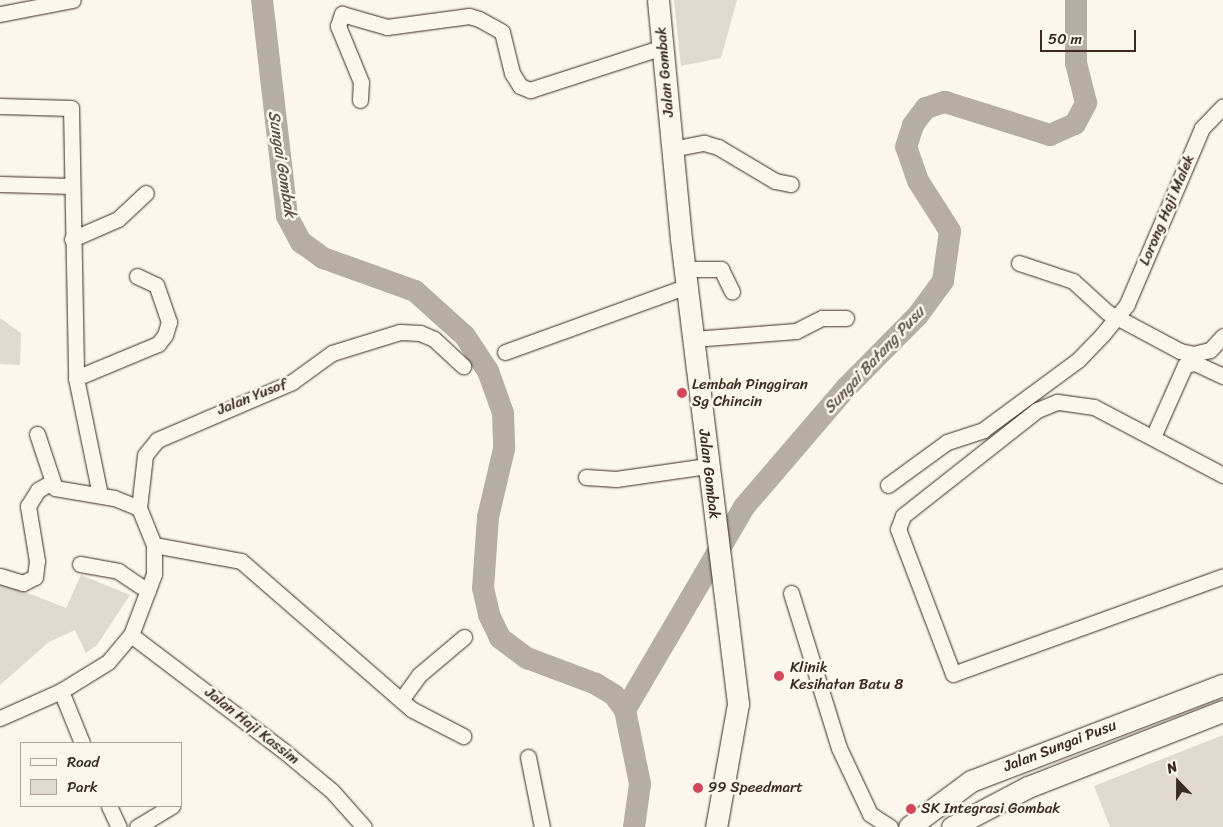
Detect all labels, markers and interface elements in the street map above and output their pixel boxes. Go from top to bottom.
scale bar [1043,20,1139,52]
street label: Jalan Gombak [652,26,678,118]
text: 50 m [1048,26,1082,52]
water label: Sungai Gombak [264,109,300,219]
street label: Lorong Haji Malek [1136,152,1198,268]
water label: Sungai Batang Pusu [819,302,929,418]
street label: Jalan Yusof [214,375,290,419]
place label: Lembah Pinggiran Sg Chincin [692,375,808,410]
marker: Lembah Pinggiran Sg Chincin [676,387,688,399]
street label: Jalan Gombak [695,428,723,520]
place label: Klinik Kesihatan Batu 8 [790,658,903,693]
marker: Klinik Kesihatan Batu 8 [772,669,786,683]
street label: Jalan Haji Kassim [201,683,303,769]
street label: Jalan Sungai Pusu [1001,716,1119,776]
legend [20,742,182,807]
text: Road [67,749,99,775]
text: N [1163,754,1181,781]
north arrow [1153,757,1203,807]
text: Park [67,774,98,800]
place label: 99 Speedmart [708,779,803,797]
marker: 99 Speedmart [692,782,704,794]
place label: SK Integrasi Gombak [921,800,1060,818]
marker: SK Integrasi Gombak [905,803,917,815]

